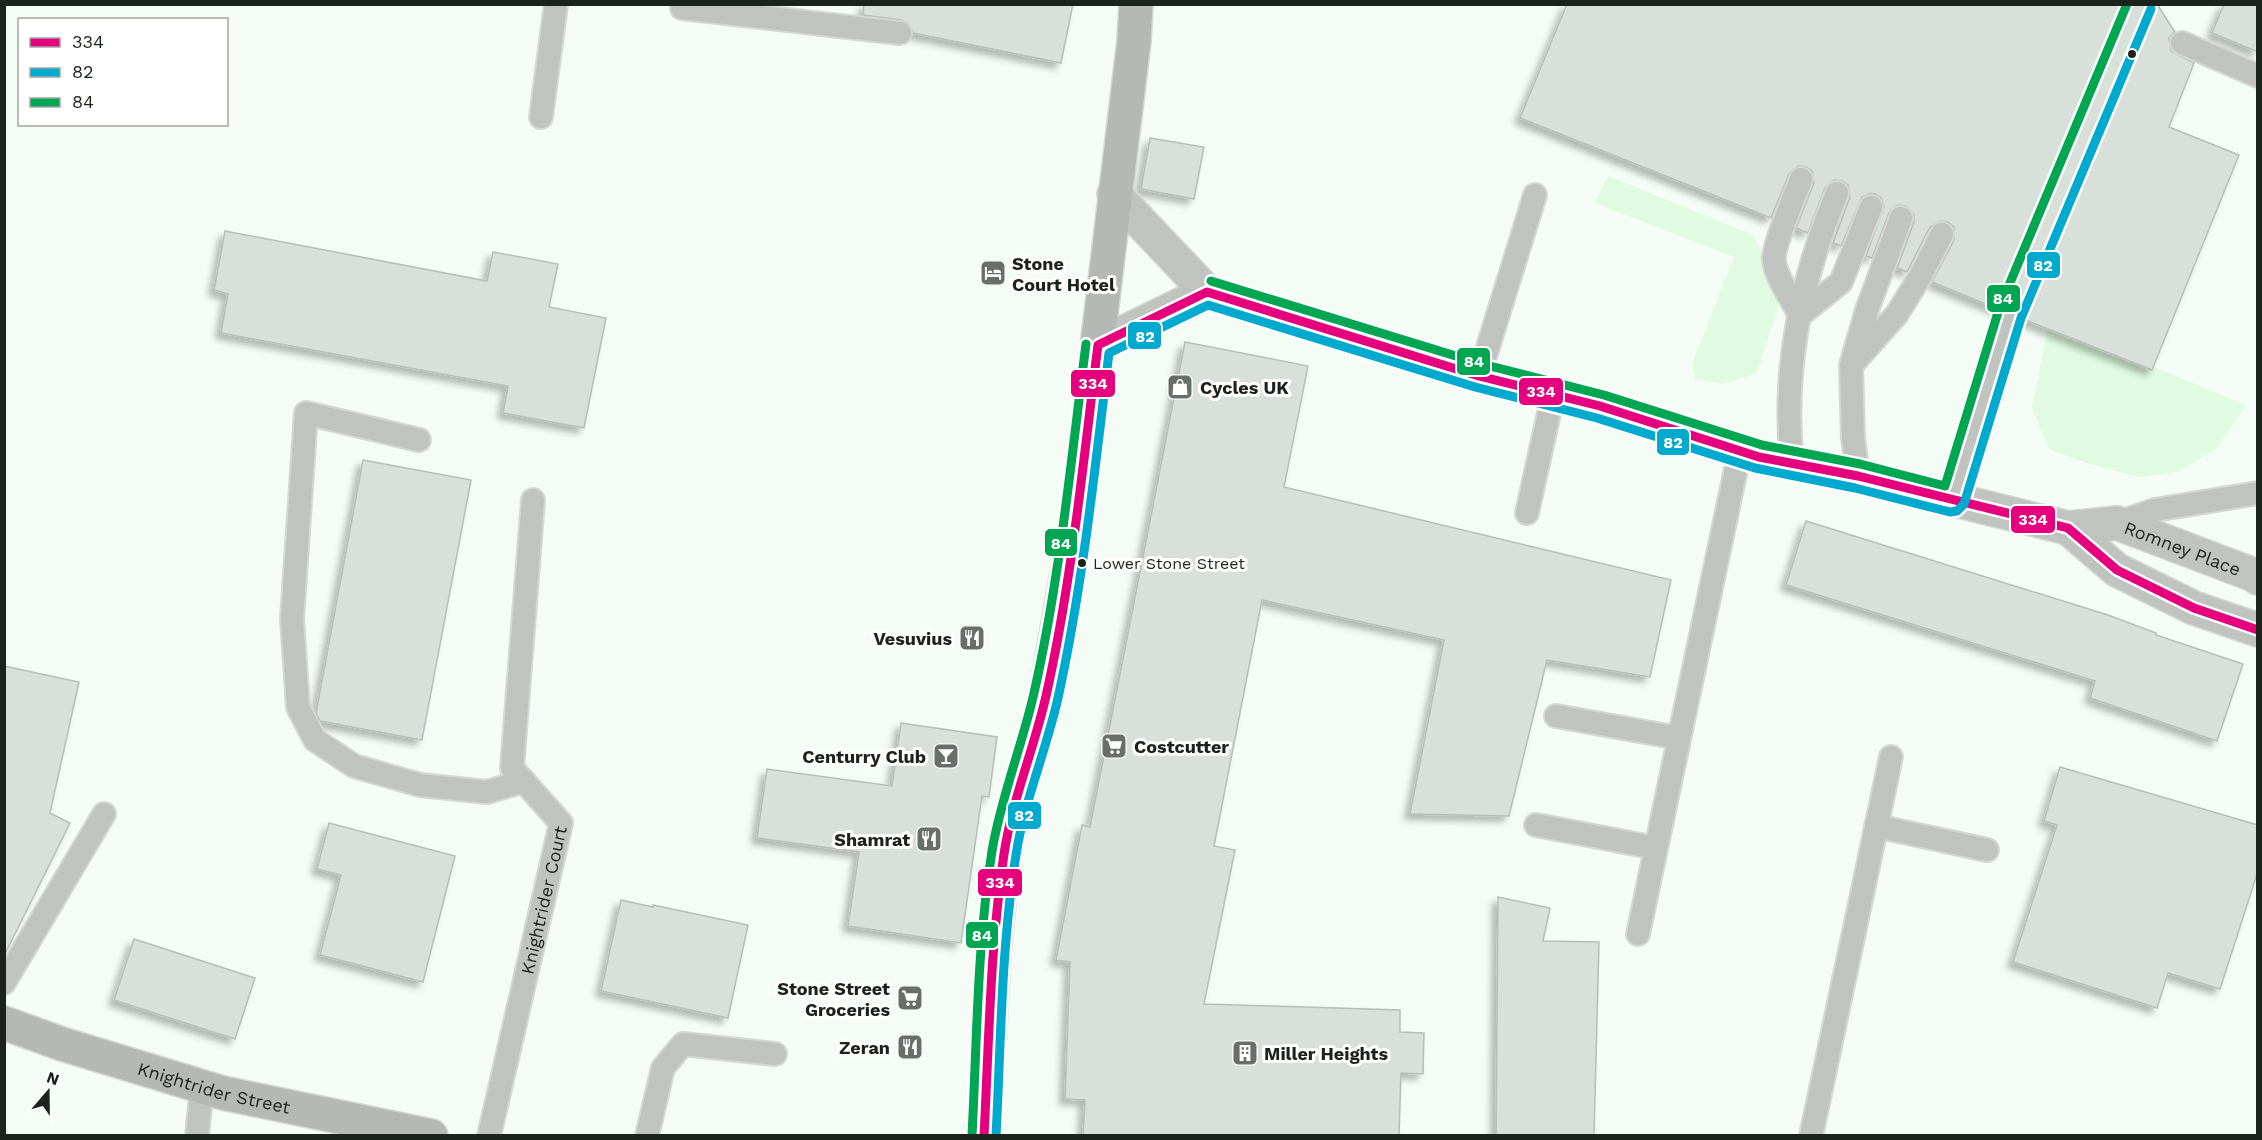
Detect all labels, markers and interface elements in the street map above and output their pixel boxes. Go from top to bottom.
legend [18,18,228,126]
text: 334 [72,31,104,52]
unlabelled marker [2126,48,2138,60]
text: 82 [72,61,94,82]
text: 84 [72,91,94,112]
line badge: 82 [2026,251,2061,279]
place label: Stone Court Hotel [1012,253,1115,295]
text: 82 [2033,256,2053,275]
hotel icon: Stone Court Hotel [978,258,1008,288]
line badge: 84 [1986,284,2021,313]
text: 84 [1993,289,2013,308]
line badge: 82 [1127,321,1162,350]
text: 82 [1135,327,1155,346]
line badge: 84 [1456,347,1491,376]
text: 84 [1464,352,1484,371]
line badge: 334 [1070,369,1116,398]
shop icon: Cycles UK [1165,372,1195,402]
text: 334 [1078,374,1108,393]
place label: Cycles UK [1200,377,1289,398]
line badge: 334 [1518,377,1564,406]
text: 334 [1526,382,1556,401]
line badge: 82 [1656,428,1690,456]
text: 82 [1663,433,1683,452]
line badge: 334 [2010,505,2056,534]
text: 334 [2018,510,2048,529]
street label: Romney Place [2121,516,2244,580]
line badge: 84 [1044,528,1078,557]
text: 84 [1051,534,1071,553]
place label: Lower Stone Street [1093,554,1245,573]
marker: Lower Stone Street [1076,557,1088,569]
restaurant icon: Vesuvius [957,623,987,653]
place label: Vesuvius [874,628,952,649]
supermarket icon: Costcutter [1099,731,1129,761]
place label: Costcutter [1134,736,1229,757]
bar icon: Centurry Club [931,741,961,771]
place label: Centurry Club [802,746,926,767]
line badge: 82 [1007,801,1042,830]
text: 82 [1014,806,1034,825]
street label: Knightrider Court [516,824,571,976]
restaurant icon: Shamrat [914,824,944,854]
place label: Shamrat [834,829,910,850]
line badge: 334 [977,868,1023,897]
text: 334 [985,873,1015,892]
line badge: 84 [965,921,999,949]
text: 84 [972,926,992,945]
place label: Stone Street Groceries [777,978,890,1020]
supermarket icon: Stone Street Groceries [895,983,925,1013]
restaurant icon: Zeran [895,1032,925,1062]
place label: Zeran [839,1037,890,1058]
building icon: Miller Heights [1230,1038,1260,1068]
place label: Miller Heights [1264,1043,1388,1064]
street label: Knightrider Street [135,1057,293,1117]
north arrow [18,1062,78,1122]
text: N [44,1067,62,1089]

